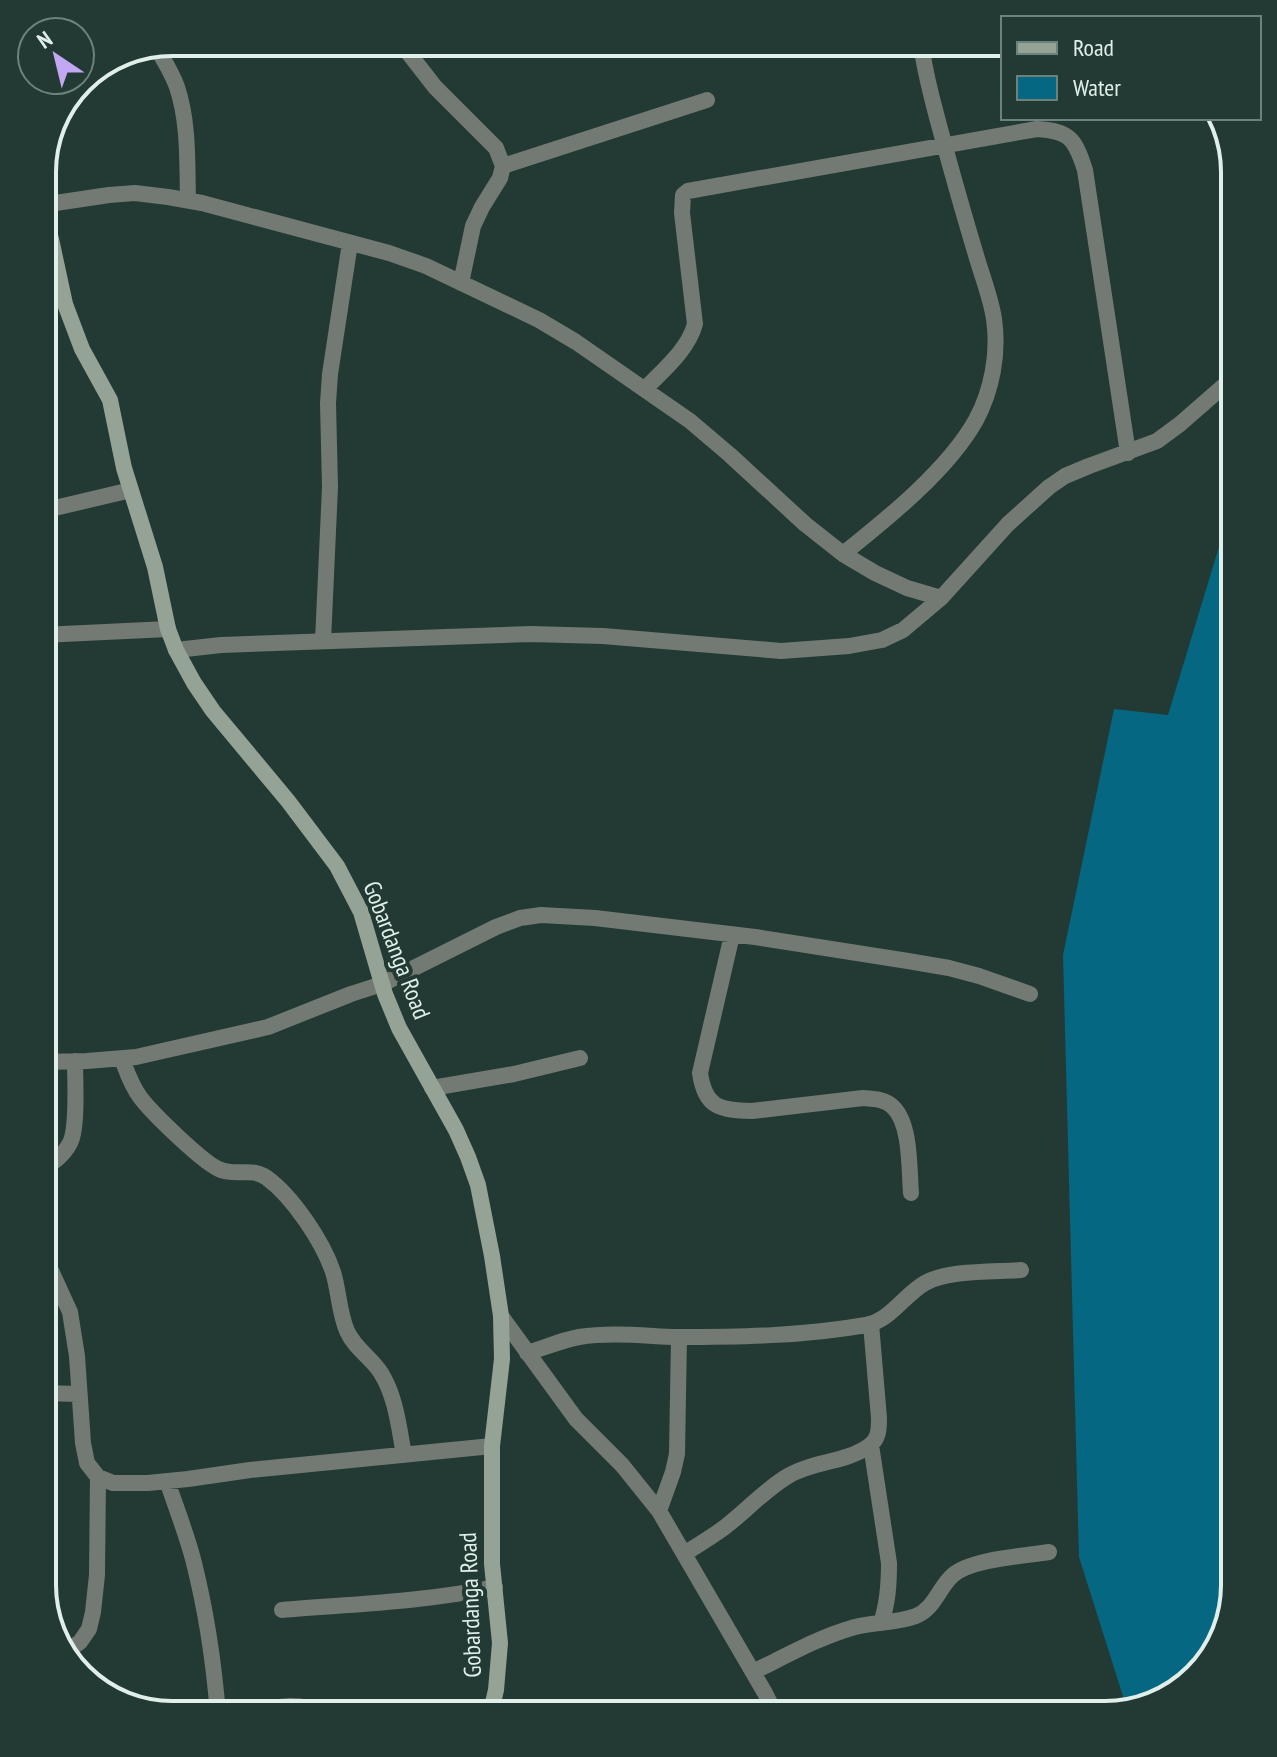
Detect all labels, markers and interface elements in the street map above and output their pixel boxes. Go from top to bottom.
north arrow [16,16,96,96]
legend [1001,16,1261,120]
text: N [32,25,57,54]
text: Road [1073,32,1114,63]
text: Water [1073,72,1121,103]
street label: Gobardanga Road [356,877,438,1023]
street label: Gobardanga Road [452,1532,488,1678]

